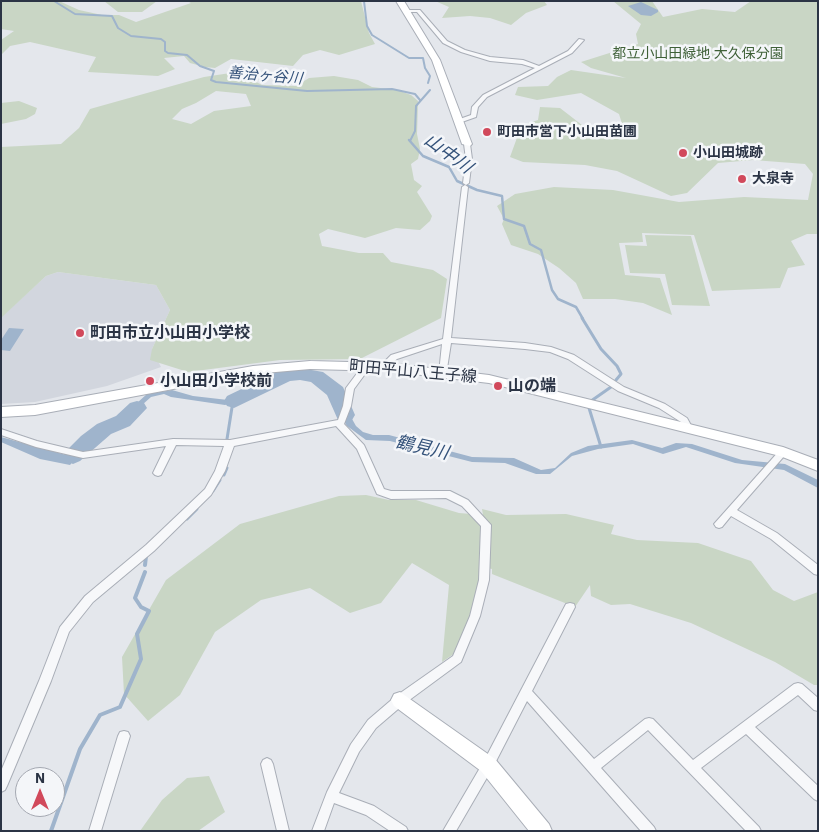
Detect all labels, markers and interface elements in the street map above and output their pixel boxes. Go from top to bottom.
park label: 都立小山田緑地 大久保分園 [612,46,784,62]
water label: 善治ヶ谷川 [227,64,303,88]
place label: 町田市営下小山田苗圃 [497,124,637,140]
marker: 町田市営下小山田苗圃 [481,126,493,138]
water label: 山中川 [420,129,476,179]
place label: 小山田城跡 [693,145,763,161]
marker: 小山田城跡 [677,147,689,159]
place label: 大泉寺 [752,171,794,187]
marker: 大泉寺 [736,173,748,185]
place label: 町田市立小山田小学校 [90,323,250,343]
marker: 町田市立小山田小学校 [74,327,86,339]
street label: 町田平山八王子線 [348,357,478,387]
place label: 小山田小学校前 [160,371,272,391]
marker: 小山田小学校前 [144,375,156,387]
place label: 山の端 [508,376,556,396]
marker: 山の端 [492,380,504,392]
water label: 鶴見川 [393,431,451,465]
north arrow [15,767,65,817]
text: N [35,769,45,787]

